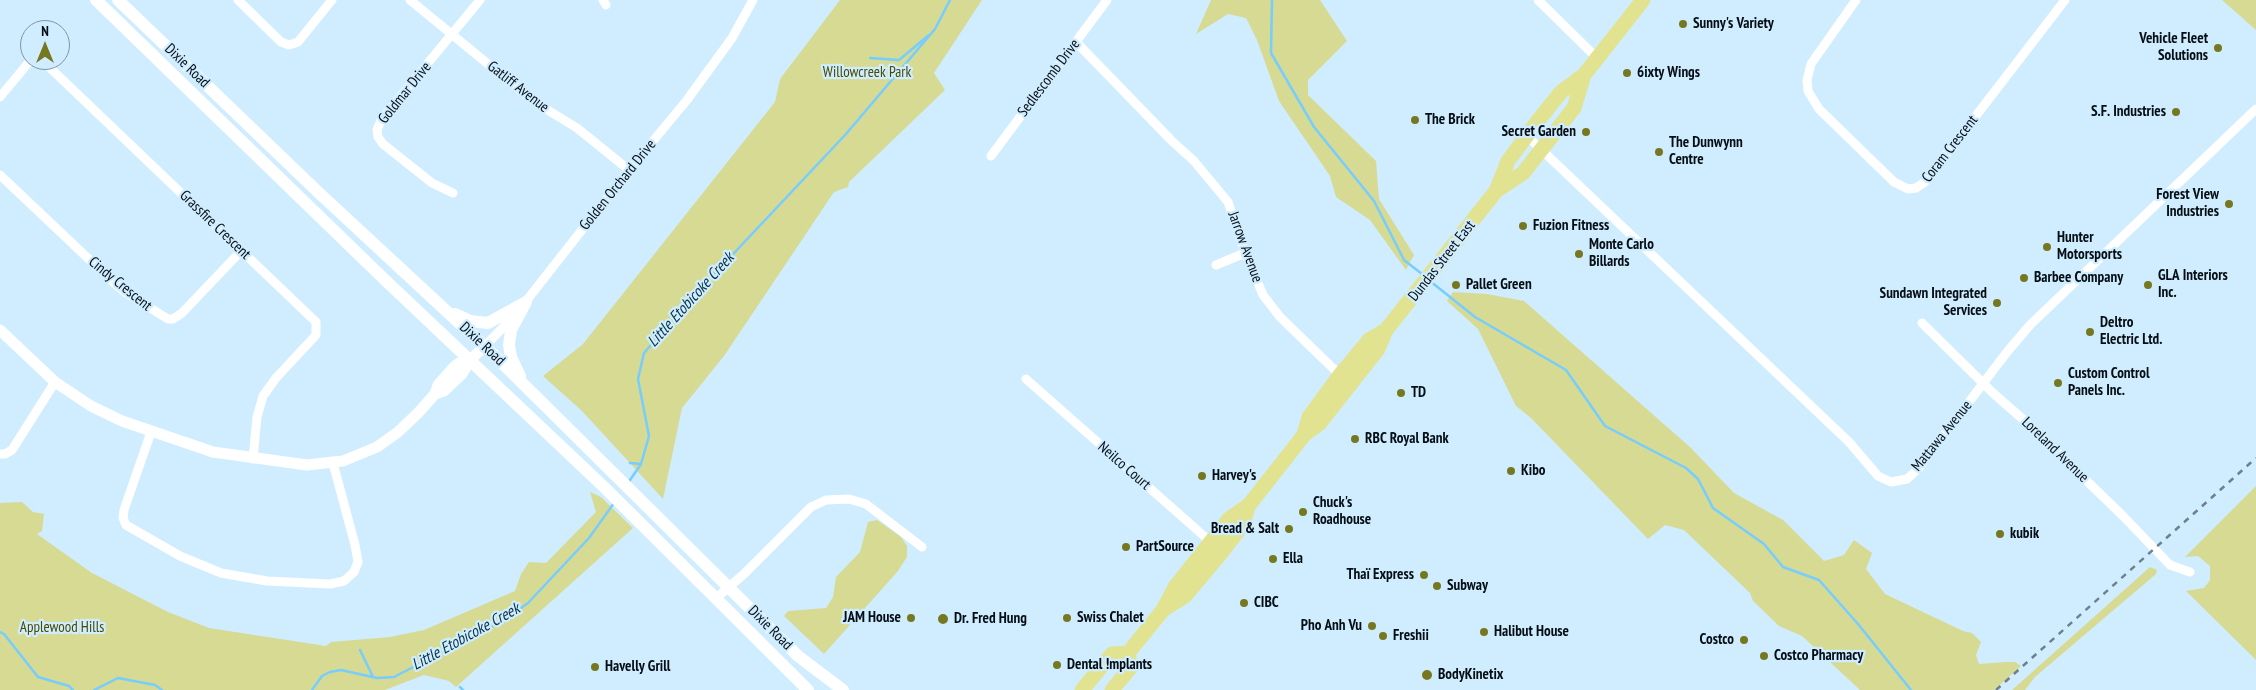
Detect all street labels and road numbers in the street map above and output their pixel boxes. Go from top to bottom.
street label: Sedlescomb Drive [1014,36,1084,120]
street label: Dixie Road [161,40,213,92]
street label: Gatliff Avenue [484,57,552,117]
street label: Goldmar Drive [375,59,435,127]
street label: Coram Crescent [1918,112,1982,186]
street label: Golden Orchard Drive [576,136,660,234]
street label: Grassfire Crescent [176,187,254,263]
street label: Jarrow Avenue [1224,209,1266,285]
street label: Dundas Street East [1405,217,1479,305]
street label: Cindy Crescent [85,253,155,315]
street label: Dixie Road [456,318,508,370]
street label: Mattawa Avenue [1908,397,1976,475]
street label: Loreland Avenue [2018,414,2092,486]
street label: Neilco Court [1094,438,1154,494]
street label: Dixie Road [744,602,796,654]

